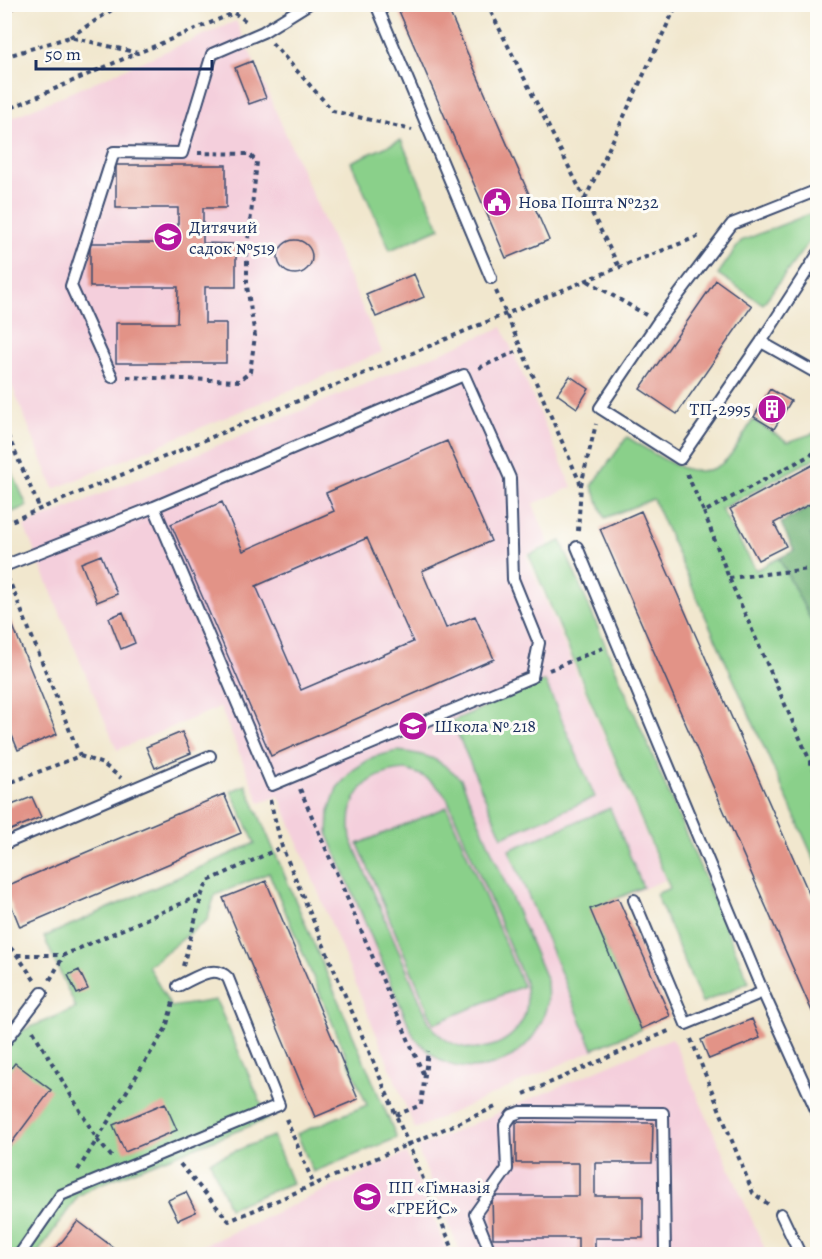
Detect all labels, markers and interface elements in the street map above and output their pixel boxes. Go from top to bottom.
scale bar [36,33,212,71]
text: 50 m [45,42,81,66]
public building icon: Нова Пошта №232 [481,186,513,218]
place label: Нова Пошта №232 [518,190,659,214]
place label: Дитячий садок №519 [189,215,275,260]
school or university icon: Дитячий садок №519 [152,221,184,253]
building icon: ТП-2995 [756,393,788,425]
place label: ТП-2995 [689,397,751,421]
school or university icon: Школа № 218 [397,710,429,742]
place label: Школа № 218 [434,714,536,738]
place label: ПП «Гімназія «ГРЕЙС» [388,1175,490,1220]
school or university icon: ПП «Гімназія «ГРЕЙС» [351,1181,383,1213]

